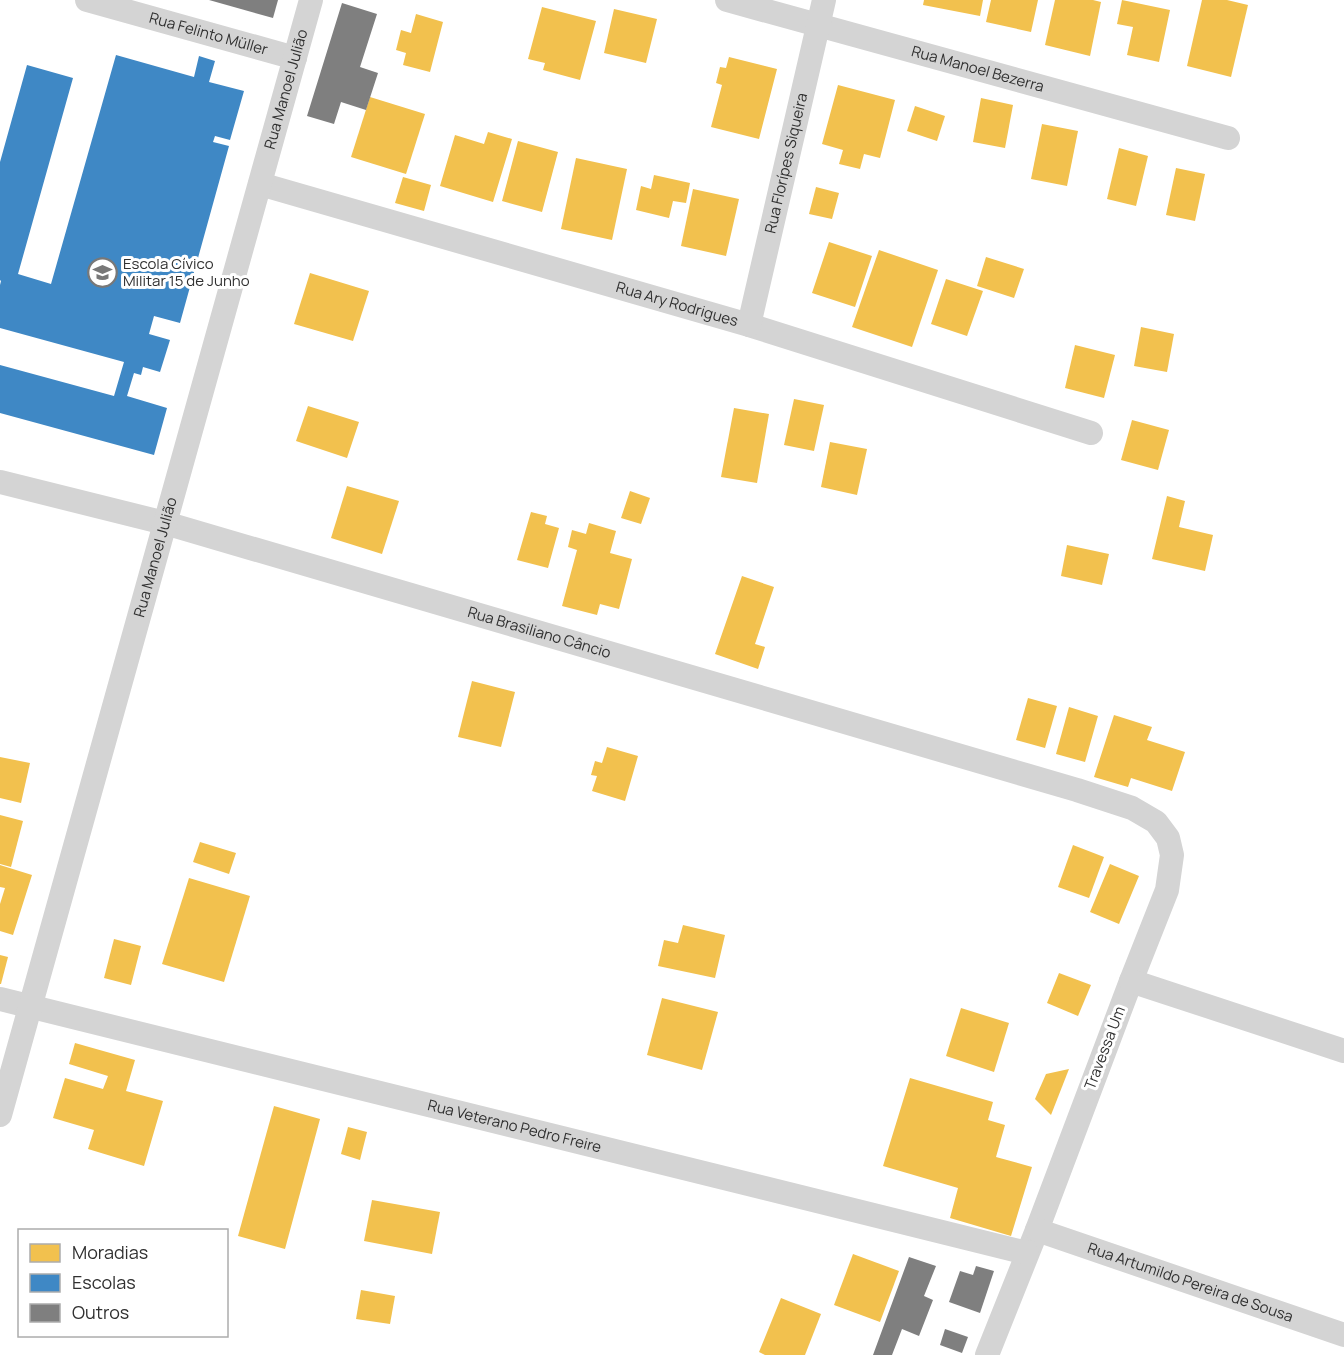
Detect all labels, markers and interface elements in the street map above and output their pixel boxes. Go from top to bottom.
street label: Rua Felinto Müller [147,7,271,60]
street label: Rua Manoel Julião [259,26,312,151]
street label: Rua Manoel Bezerra [909,40,1046,97]
street label: Rua Florípes Siqueira [759,91,812,235]
place label: Escola Cívico Militar 15 de Junho [123,253,250,291]
school or university icon: Escola Cívico Militar 15 de Junho [86,257,118,289]
street label: Rua Ary Rodrigues [614,276,741,331]
street label: Rua Manoel Julião [128,495,182,620]
street label: Rua Brasiliano Câncio [465,601,614,663]
street label: Travessa Um [1079,1003,1130,1093]
street label: Rua Veterano Pedro Freire [426,1094,604,1157]
legend [18,1229,228,1337]
street label: Rua Artumildo Pereira de Sousa [1085,1237,1296,1327]
text: Moradias [72,1240,148,1264]
text: Escolas [72,1270,136,1294]
text: Outros [72,1300,129,1324]

